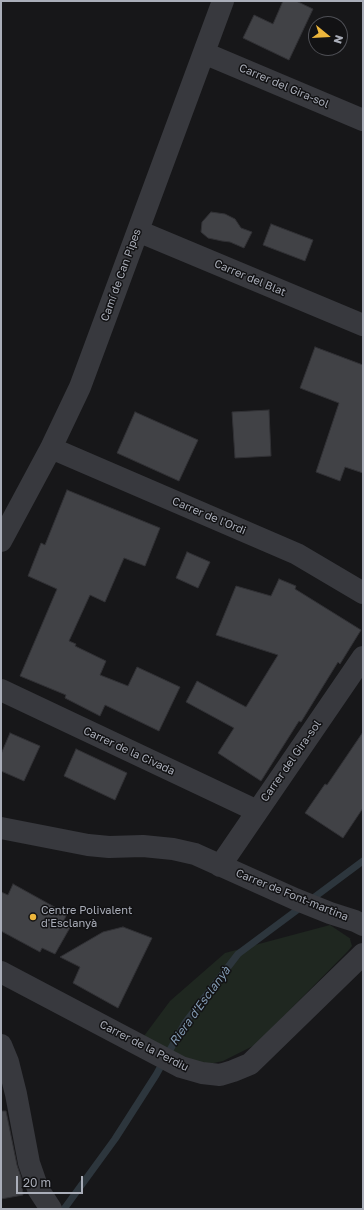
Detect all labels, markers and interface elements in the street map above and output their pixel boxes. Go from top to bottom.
north arrow [308,16,348,56]
text: N [331,34,346,46]
street label: Carrer del Gira-sol [237,61,331,111]
street label: Camí de Can Pipes [98,227,144,323]
street label: Carrer del Blat [212,257,288,299]
street label: Carrer de l'Ordi [170,494,248,538]
street label: Carrer del Gira-sol [258,718,324,804]
street label: Carrer de la Civada [81,724,177,778]
street label: Carrer de Font-martina [234,866,350,924]
place label: Centre Polivalent d'Esclanyà [41,904,132,930]
marker: Centre Polivalent d'Esclanyà [28,912,38,922]
water label: Riera d'Esclanyà [167,964,233,1048]
street label: Carrer de la Perdiu [97,1018,191,1074]
scale bar [18,1168,85,1194]
text: 20 m [23,1175,51,1190]

